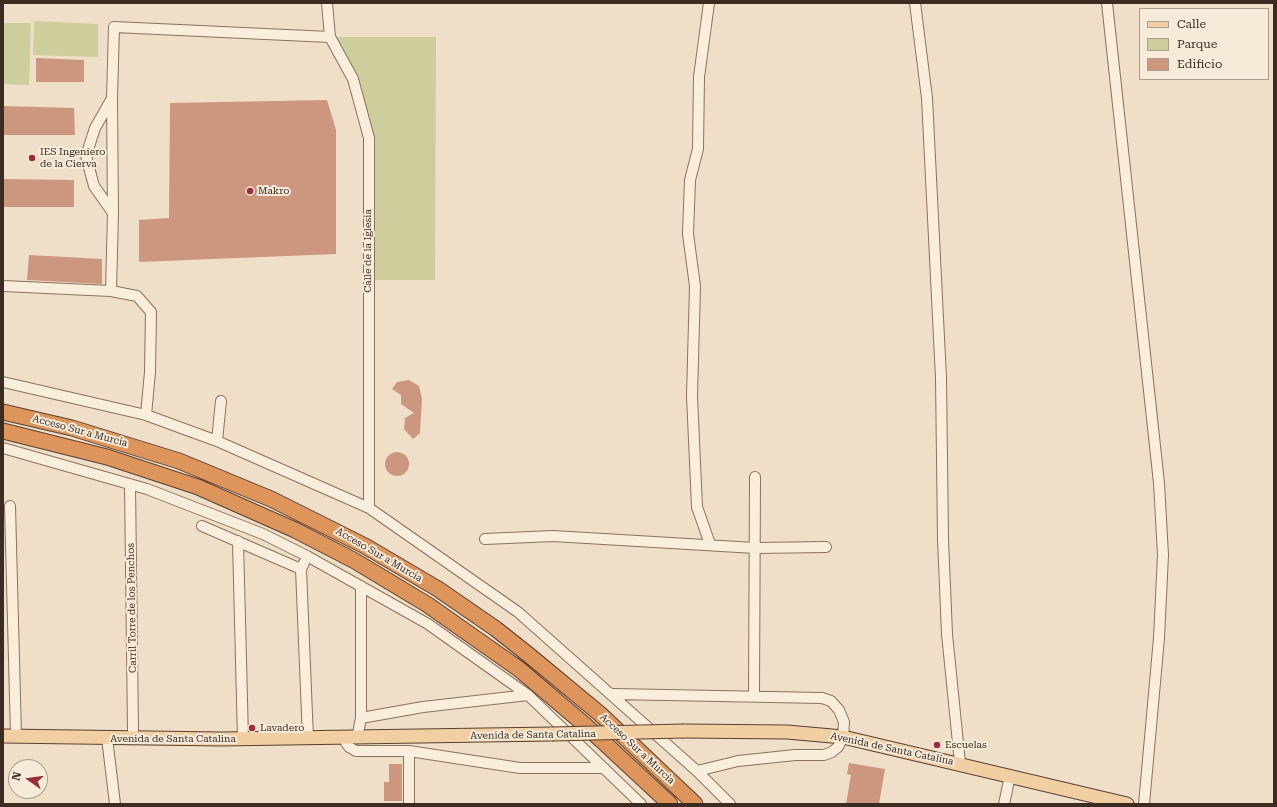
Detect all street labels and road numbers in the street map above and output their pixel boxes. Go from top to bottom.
street label: Calle de la Iglesia [362,209,374,293]
street label: Acceso Sur a Murcia [31,413,129,449]
street label: Acceso Sur a Murcia [334,525,424,585]
street label: Carril Torre de los Penchos [125,543,139,673]
street label: Acceso Sur a Murcia [597,711,677,787]
street label: Avenida de Santa Catalina [470,728,596,742]
street label: Avenida de Santa Catalina [829,730,955,768]
street label: Avenida de Santa Catalina [110,733,236,745]

